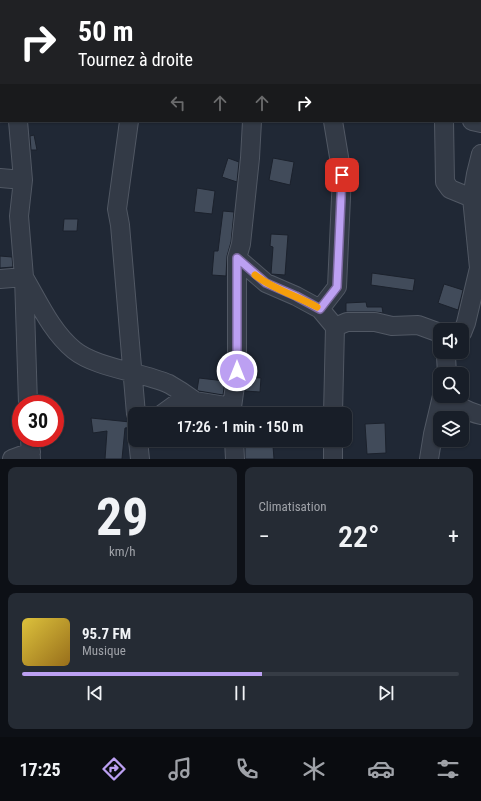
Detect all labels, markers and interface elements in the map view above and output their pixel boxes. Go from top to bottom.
text: 50 m [78,15,134,48]
icon: right [12,16,64,68]
text: Tournez à droite [78,49,193,70]
icon: left [167,92,189,114]
icon: ahead [209,92,231,114]
icon: ahead [251,92,273,114]
icon: right [293,92,315,114]
pin [325,158,359,192]
icon: arrive [331,164,353,186]
map controls [433,323,469,447]
button: sound [433,323,469,359]
position arrow [216,350,258,392]
button: search [433,367,469,403]
speed limit sign: 30 [12,395,64,447]
button: layers [433,411,469,447]
text: 17:26 · 1 min · 150 m [177,418,303,436]
text: 29 [96,487,149,548]
text: Climatisation [259,499,327,514]
text: 22° [338,519,380,554]
text: − [259,524,270,549]
text: + [448,524,459,549]
text: km/h [109,544,136,559]
text: 95.7 FM [82,625,131,643]
text: Musique [82,643,126,658]
icon: previous [84,682,106,704]
icon: pause [229,682,251,704]
icon: next [375,682,397,704]
icon: directions [100,755,128,783]
icon: music [166,755,194,783]
icon: phone [233,755,261,783]
icon: climate [300,755,328,783]
icon: car [367,755,395,783]
icon: filters [434,755,462,783]
text: 17:25 [19,759,61,780]

